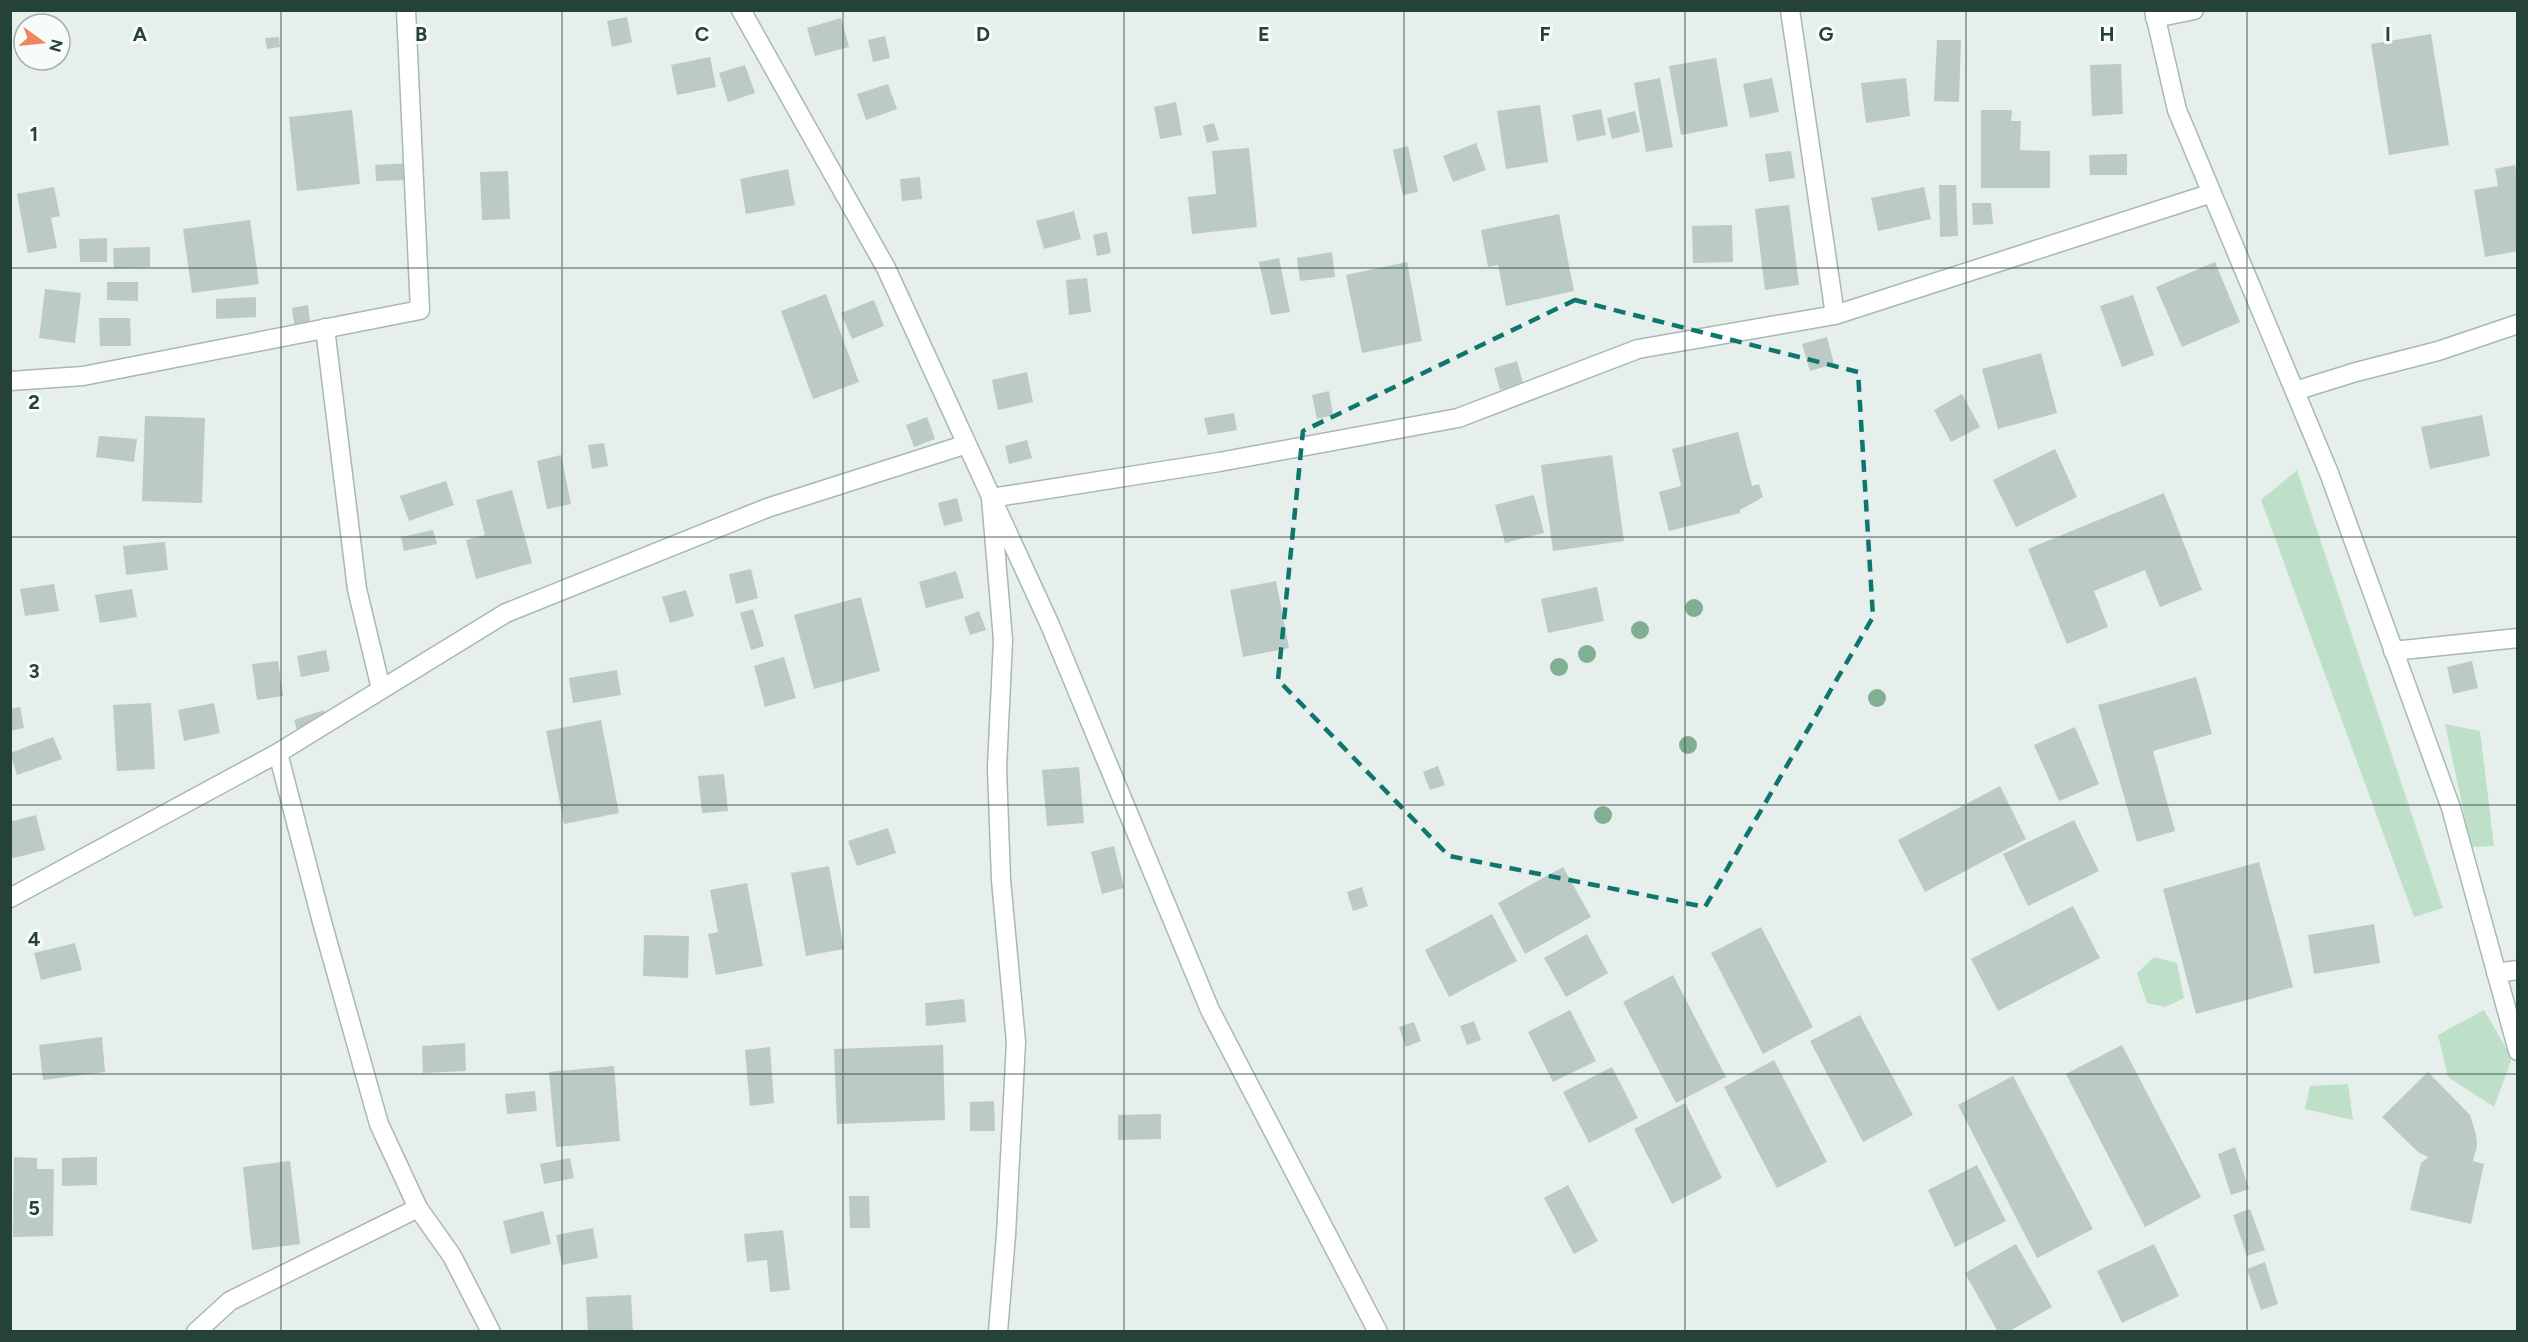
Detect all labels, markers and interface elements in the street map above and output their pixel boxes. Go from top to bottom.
north arrow [12,12,72,72]
text: A [133,22,148,46]
text: B [415,22,427,46]
text: C [695,22,709,46]
text: D [976,22,990,46]
text: E [1258,22,1270,46]
text: F [1539,22,1551,46]
text: G [1819,22,1834,46]
text: H [2100,22,2115,46]
text: I [2385,22,2391,46]
text: N [45,37,67,54]
text: 1 [30,122,38,146]
text: 2 [28,390,40,414]
text: 3 [28,659,40,683]
text: 4 [28,927,41,951]
text: 5 [28,1196,40,1220]

